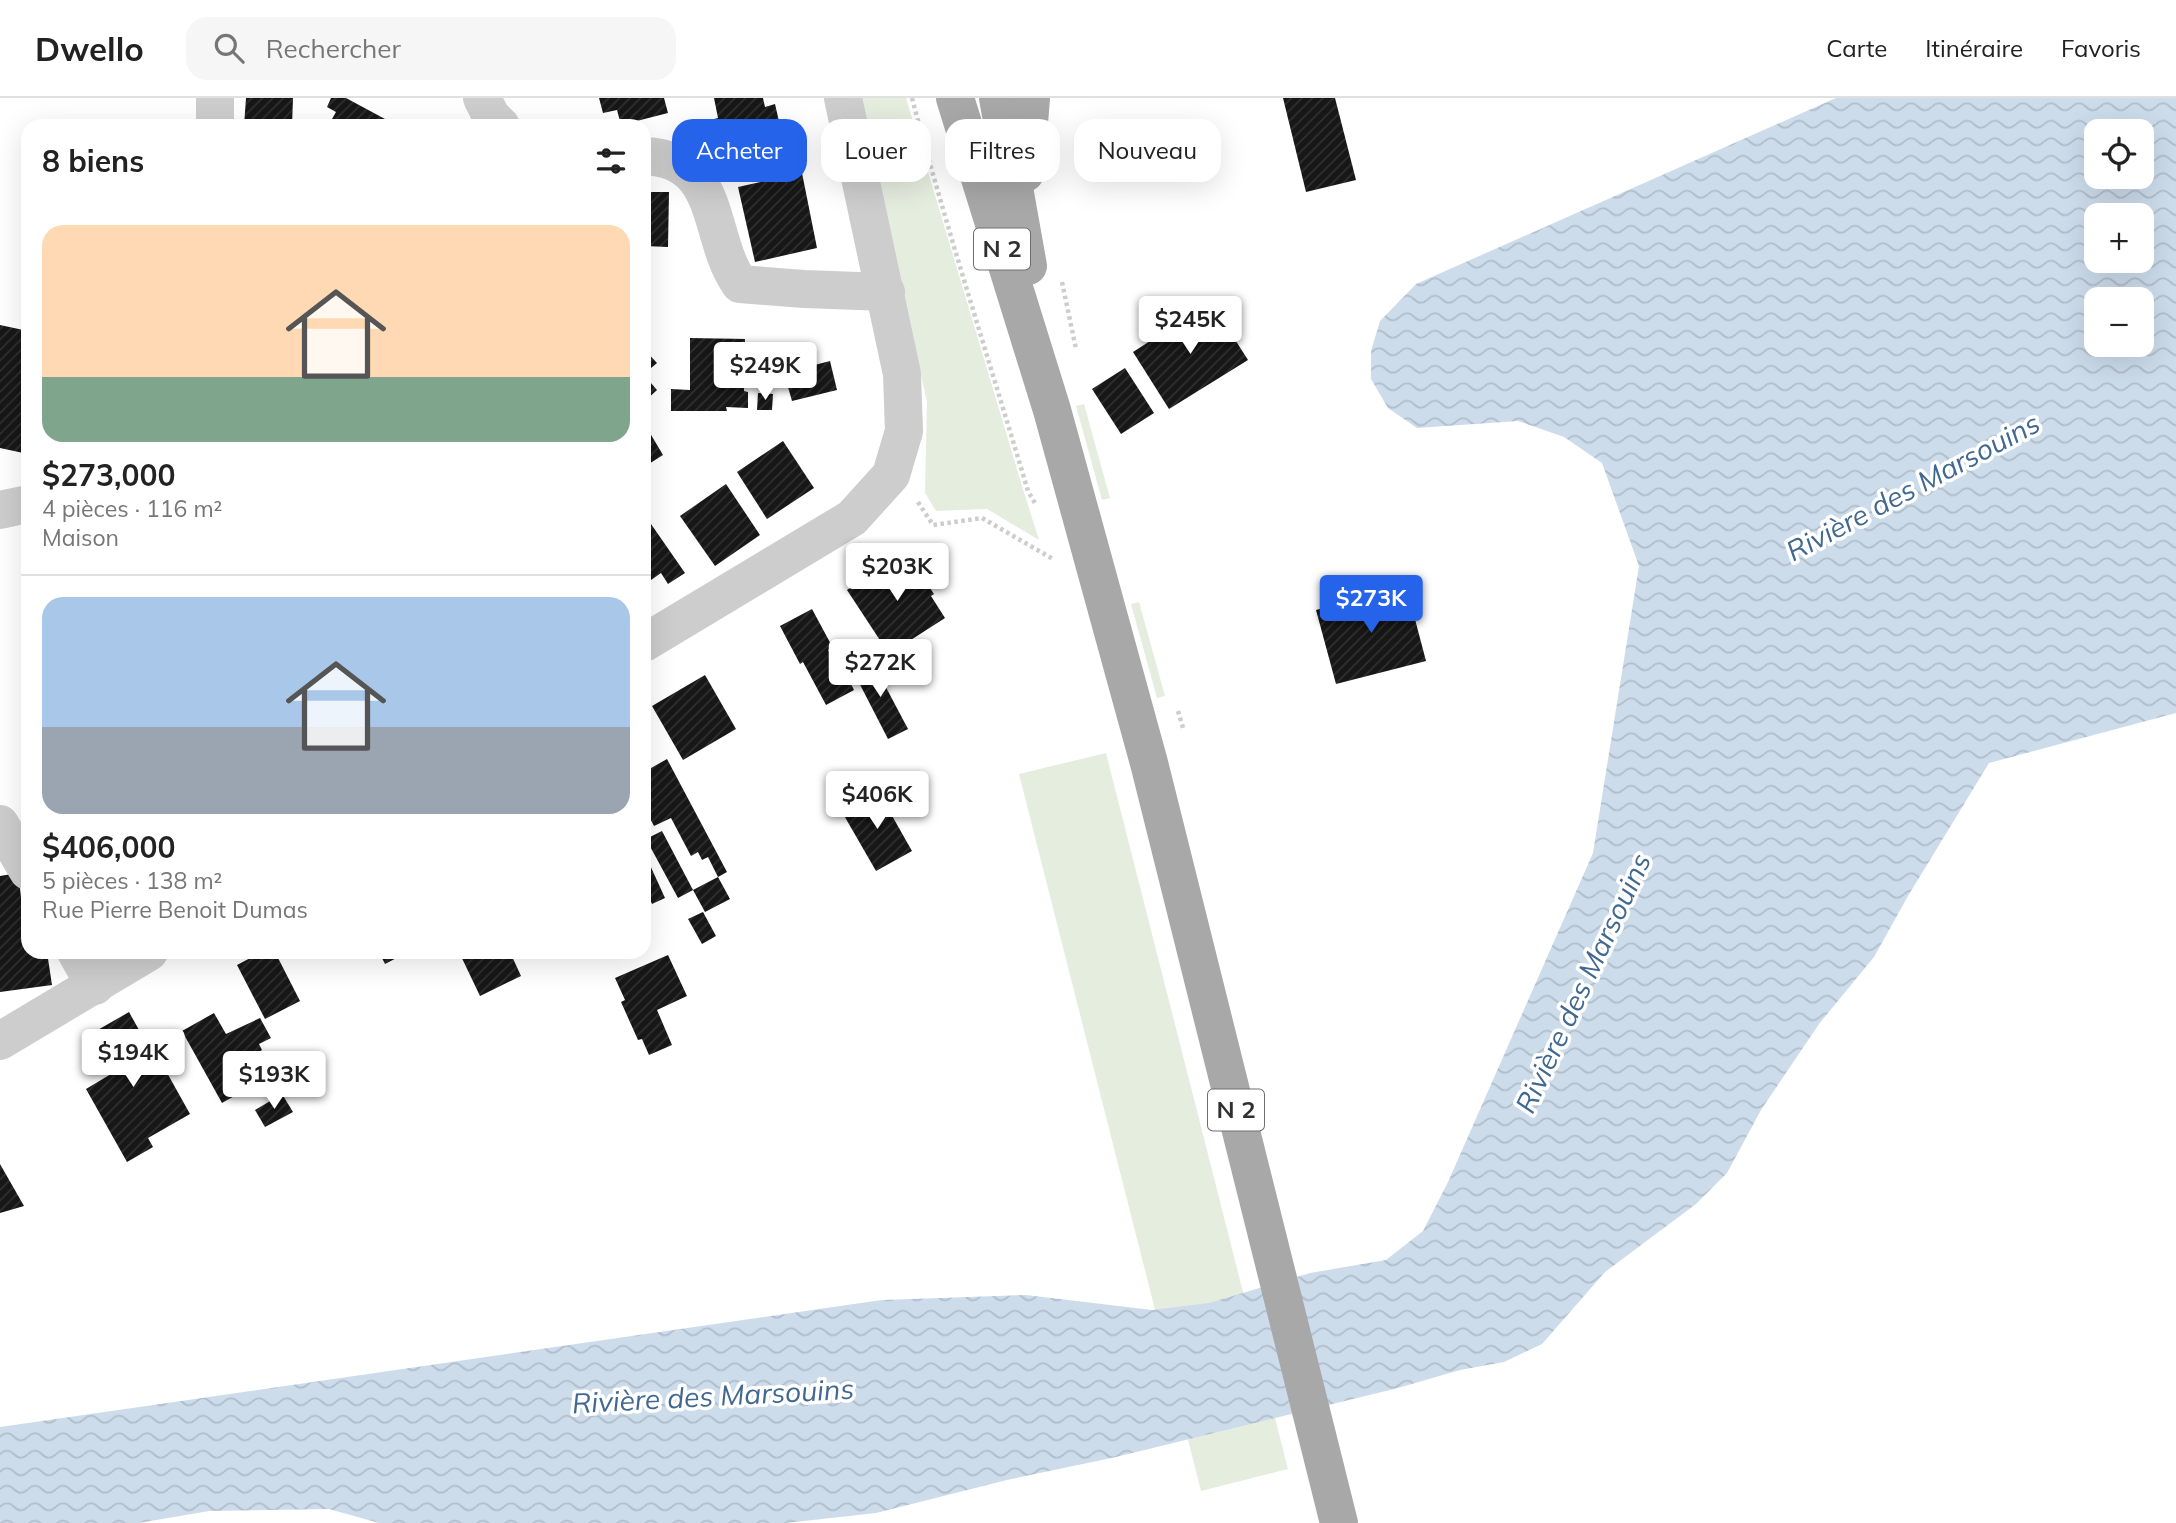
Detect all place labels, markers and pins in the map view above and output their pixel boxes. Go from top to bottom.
pin: $245K [1141,296,1239,356]
pin: $249K [716,342,814,402]
pin: $203K [848,544,946,603]
pin: $273K [1322,575,1420,635]
pin: $272K [831,640,929,699]
pin: $406K [828,772,926,831]
pin: $194K [84,1030,182,1089]
pin: $193K [225,1052,323,1111]

